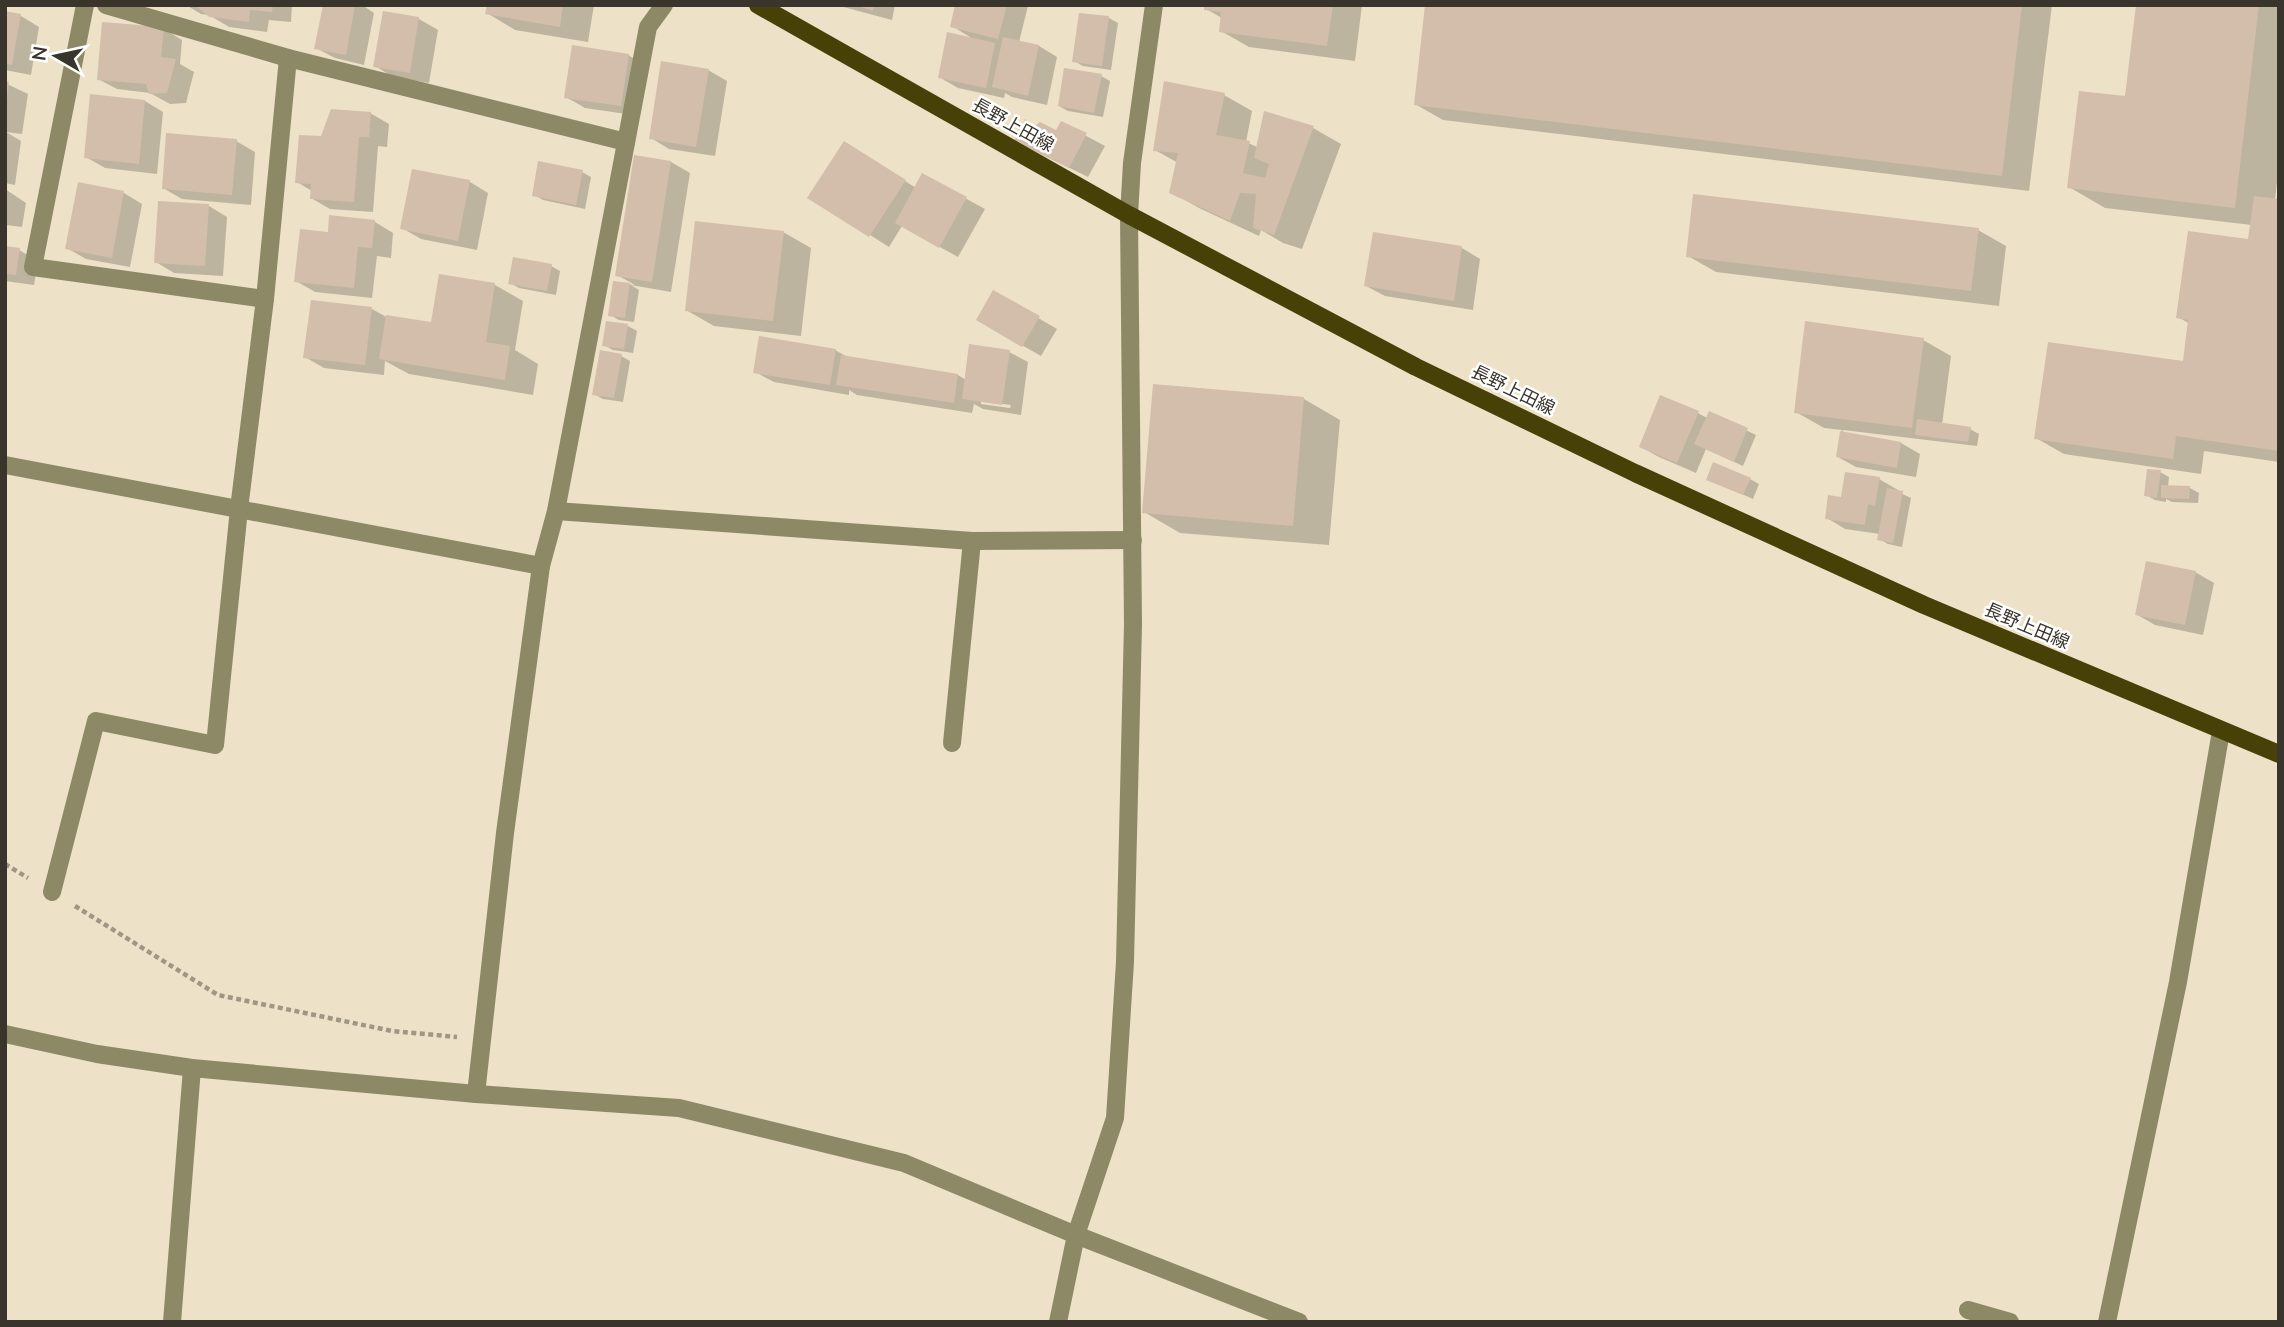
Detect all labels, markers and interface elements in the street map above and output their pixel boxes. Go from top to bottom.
north arrow [21,21,91,91]
text: N [26,44,54,63]
street label: 長野上田線 [968,93,1058,157]
street label: 長野上田線 [1467,359,1559,421]
street label: 長野上田線 [1981,597,2073,655]

